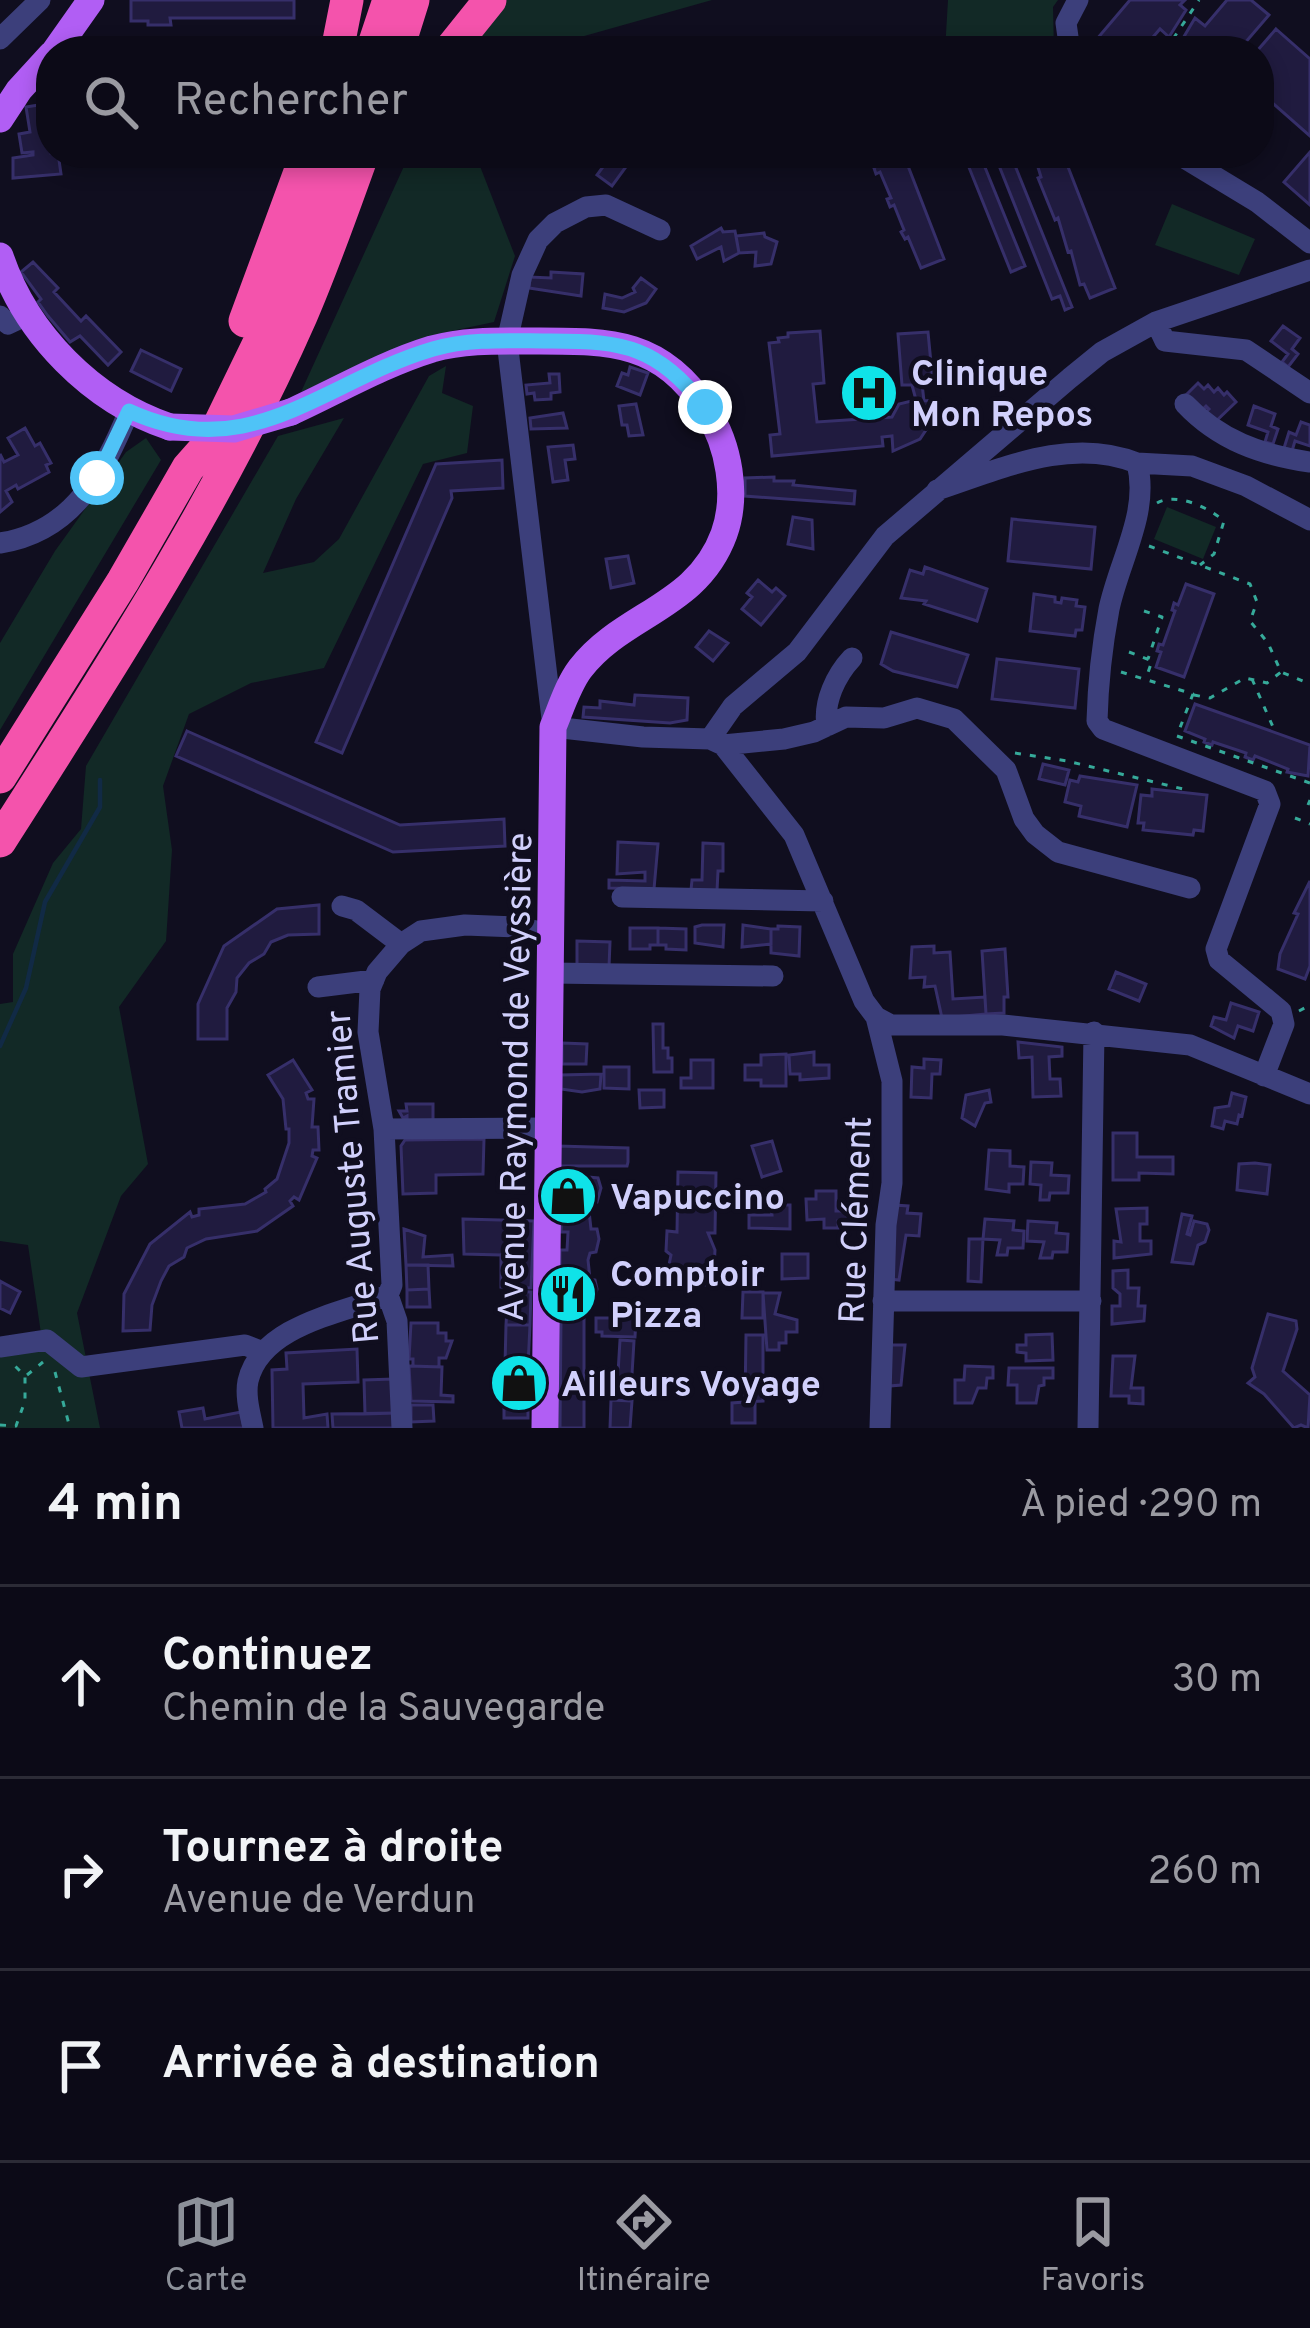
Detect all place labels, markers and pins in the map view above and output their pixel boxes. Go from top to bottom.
place label: Clinique Mon Repos [911,353,1093,440]
hospital icon: Clinique Mon Repos [838,362,900,424]
shop icon: Vapuccino [537,1165,599,1227]
place label: Vapuccino [610,1177,785,1223]
place label: Comptoir Pizza [610,1254,765,1341]
restaurant icon: Comptoir Pizza [537,1263,599,1325]
shop icon: Ailleurs Voyage [488,1352,550,1414]
place label: Ailleurs Voyage [561,1364,821,1410]

